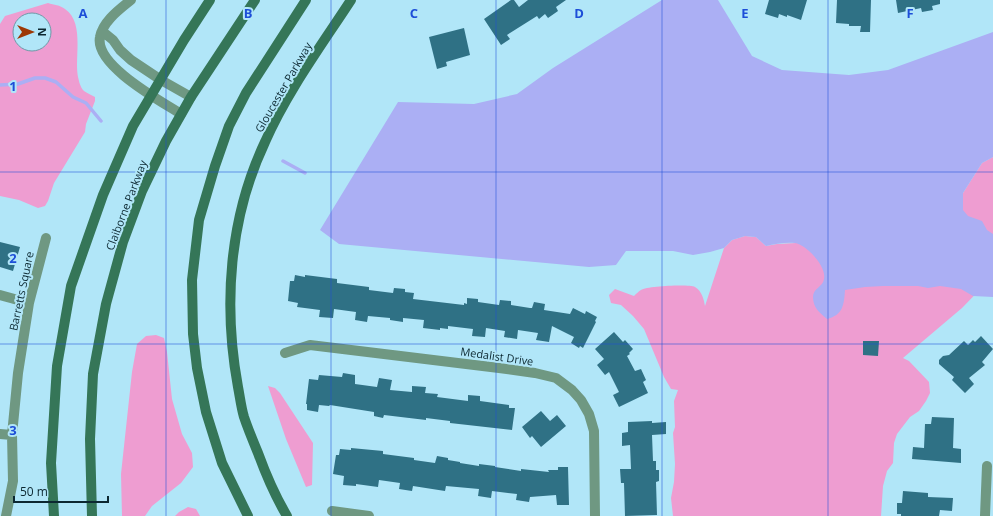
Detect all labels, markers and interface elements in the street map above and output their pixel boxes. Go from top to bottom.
text: A [79,4,88,22]
text: B [244,4,253,22]
text: C [410,4,418,22]
text: D [574,4,584,22]
text: E [741,4,749,22]
text: F [906,4,914,22]
north arrow [12,12,52,52]
text: N [35,28,50,36]
street label: Gloucester Parkway [251,39,315,135]
text: 1 [9,77,17,95]
street label: Claiborne Parkway [102,157,150,252]
text: 2 [9,249,17,267]
street label: Barretts Square [5,250,37,332]
street label: Medalist Drive [460,343,534,369]
text: 3 [9,421,17,439]
scale bar [14,478,108,504]
text: 50 m [20,483,48,500]

